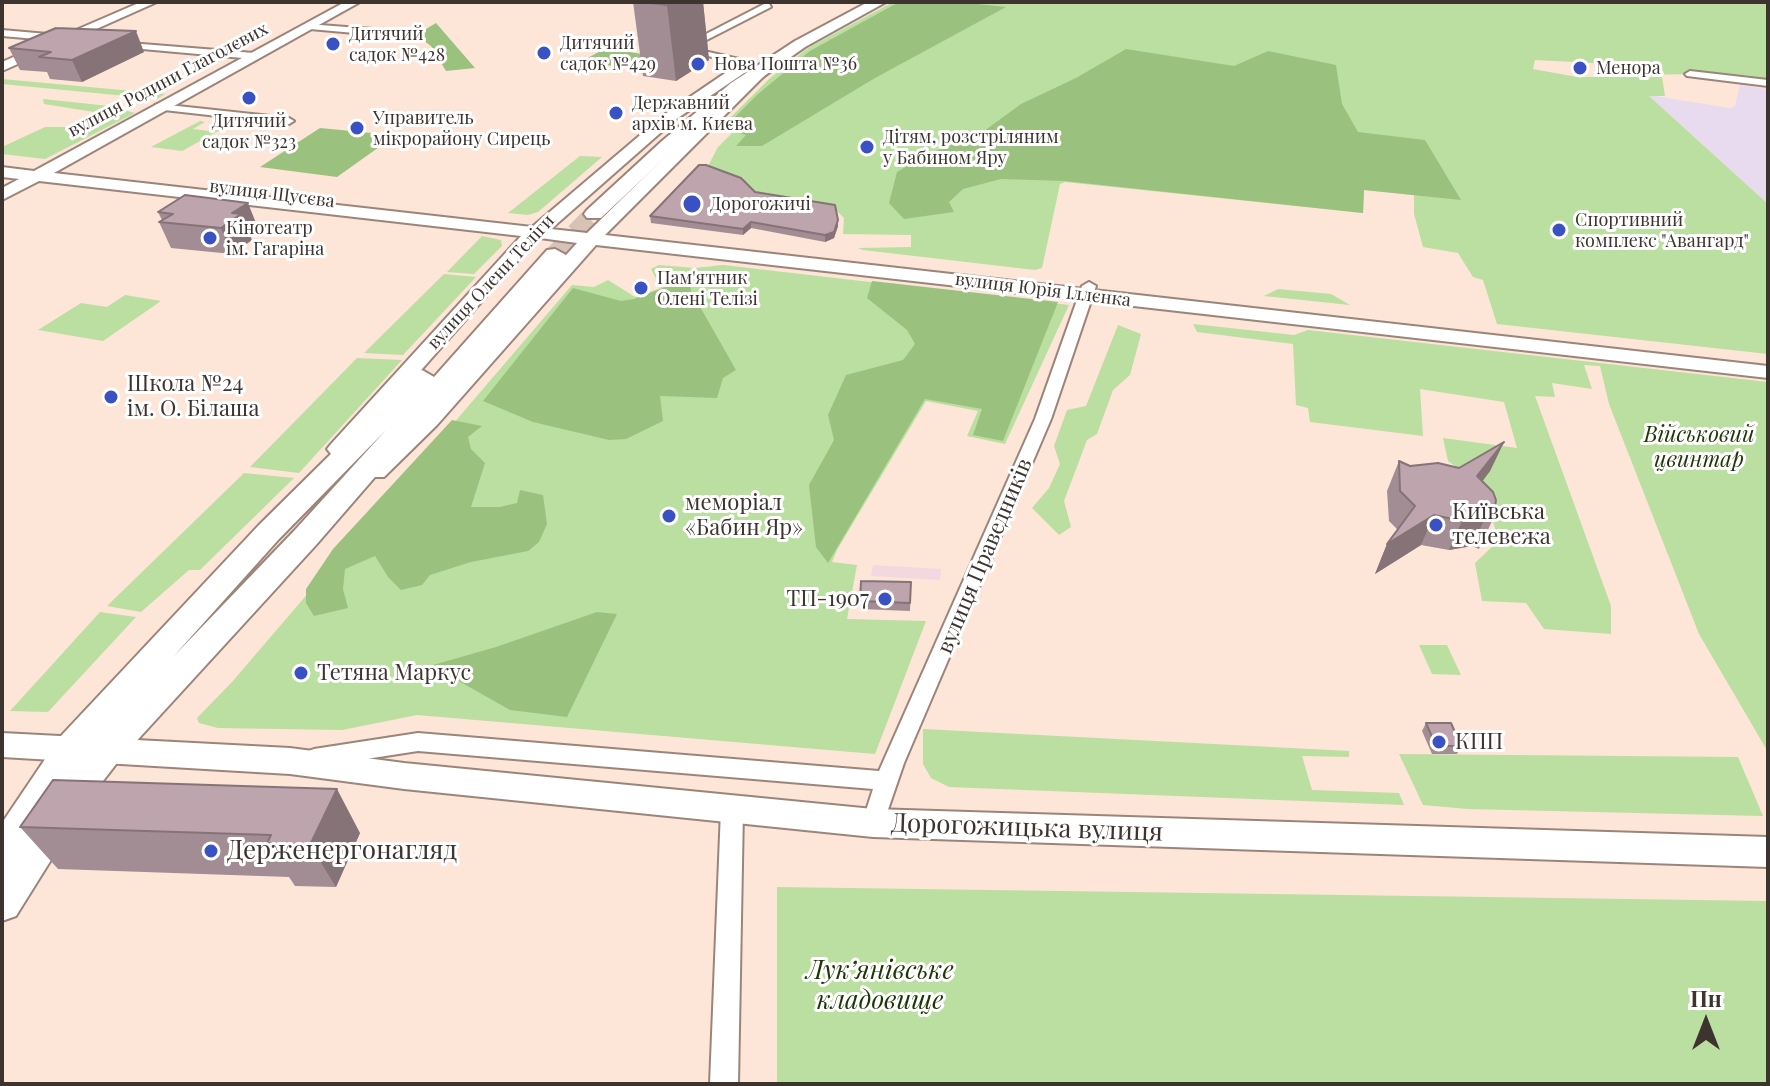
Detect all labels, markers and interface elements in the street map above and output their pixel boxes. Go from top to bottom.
street label: вулиця Родини Глаголєвих [64,18,272,142]
place label: Дитячий садок №428 [349,23,445,66]
place label: Дитячий садок №429 [560,32,656,74]
marker: Дитячий садок №428 [324,35,342,53]
marker: Дитячий садок №429 [535,44,553,62]
place label: Нова Пошта №36 [714,53,857,75]
marker: Нова Пошта №36 [689,55,707,73]
place label: Менора [1596,57,1661,79]
marker: Менора [1571,59,1589,77]
marker: Дитячий садок №323 [240,89,258,107]
place label: Державний архів м. Києва [632,92,753,134]
marker: Державний архів м. Києва [607,104,625,122]
place label: Управитель мікрорайону Сирець [373,107,550,150]
place label: Дитячий садок №323 [202,110,296,152]
marker: Управитель мікрорайону Сирець [348,119,366,137]
place label: Дітям, розстріляним у Бабином Яру [883,126,1059,168]
marker: Дітям, розстріляним у Бабином Яру [858,138,876,156]
street label: вулиця Щусєва [208,176,336,212]
marker: Дорогожичі [681,193,703,215]
place label: Дорогожичі [710,193,811,215]
place label: Спортивний комплекс "Авангард" [1575,209,1749,252]
street label: вулиця Олени Теліги [423,210,559,354]
place label: Кінотеатр ім. Гагаріна [226,217,324,260]
marker: Спортивний комплекс "Авангард" [1550,221,1568,239]
marker: Кінотеатр ім. Гагаріна [201,229,219,247]
place label: Пам'ятник Олені Телізі [657,267,758,310]
street label: вулиця Юрія Іллєнка [954,269,1132,311]
marker: Пам'ятник Олені Телізі [632,279,650,297]
place label: Школа №24 ім. О. Білаша [127,371,259,422]
marker: Школа №24 ім. О. Білаша [102,388,120,406]
park label: Військовий цвинтар [1644,422,1754,474]
street label: вулиця Праведників [932,454,1038,658]
place label: меморіал «Бабин Яр» [685,490,803,542]
place label: Київська телевежа [1452,499,1551,550]
marker: меморіал «Бабин Яр» [660,507,678,525]
marker: Київська телевежа [1427,516,1445,534]
place label: ТП-1907 [787,586,869,612]
marker: ТП-1907 [876,590,894,608]
place label: Тетяна Маркус [317,660,471,686]
marker: Тетяна Маркус [292,664,310,682]
place label: КПП [1455,729,1503,755]
marker: КПП [1430,733,1448,751]
street label: Дорогожицька вулиця [890,808,1164,848]
place label: Держенергонагляд [227,835,457,867]
marker: Держенергонагляд [202,842,220,860]
park label: Лукʼянівське кладовище [806,955,954,1016]
north arrow [1666,982,1746,1062]
text: Пн [1690,983,1722,1013]

